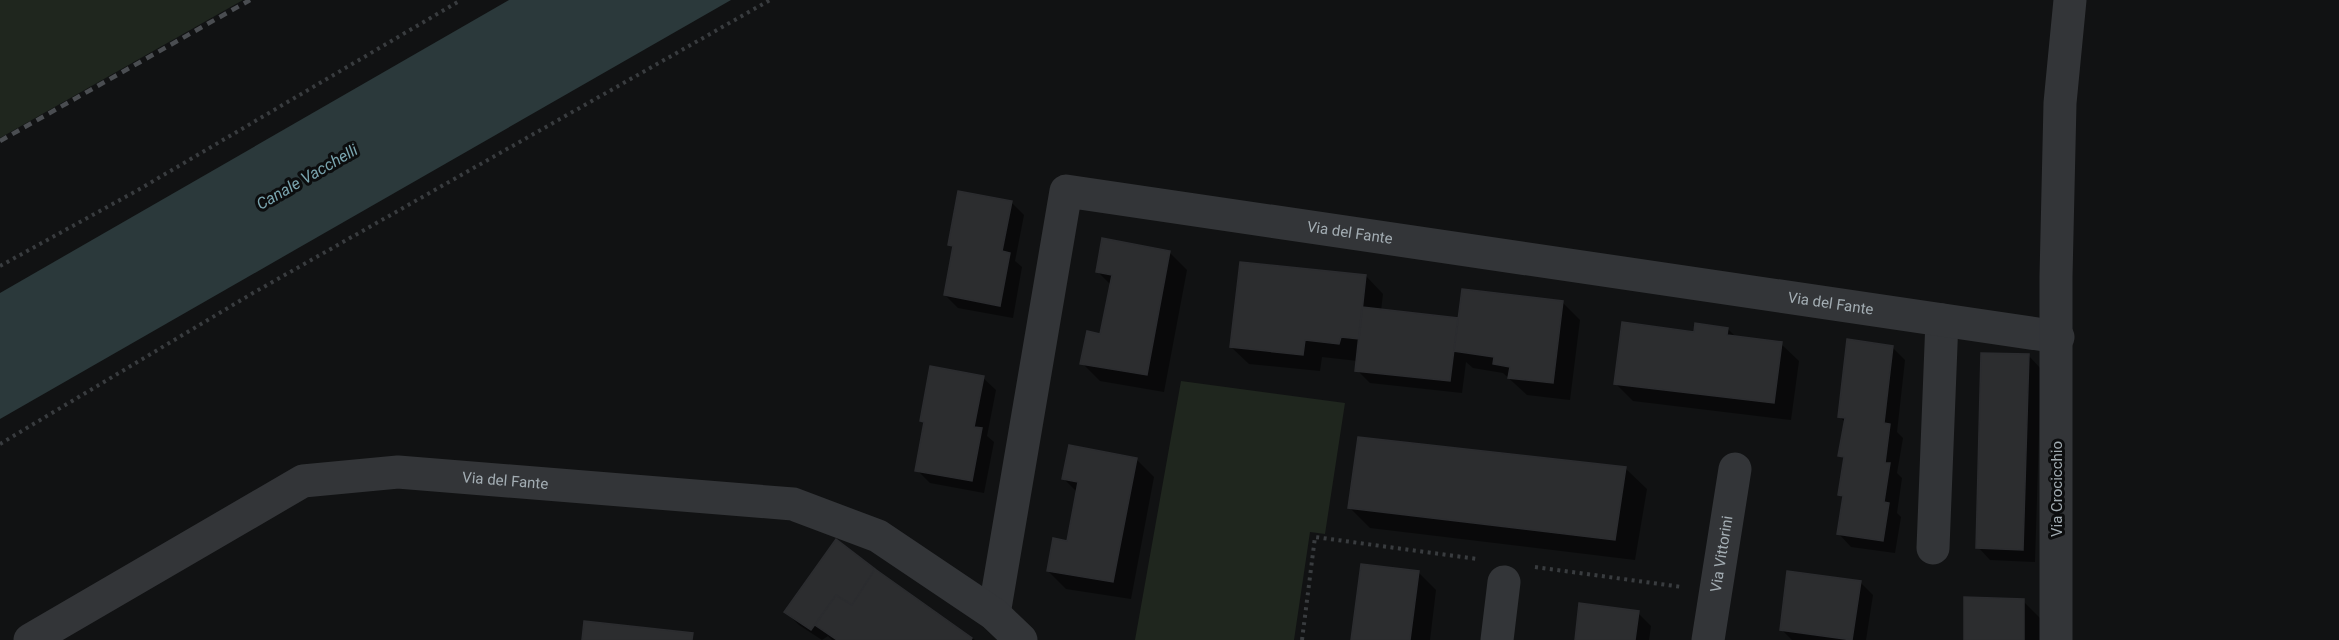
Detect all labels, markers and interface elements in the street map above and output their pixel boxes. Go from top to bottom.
water label: Canale Vacchelli [253,140,361,214]
street label: Via del Fante [1306,218,1394,248]
street label: Via del Fante [1787,288,1875,319]
street label: Via Crocicchio [2048,441,2066,537]
street label: Via del Fante [462,468,549,493]
street label: Via Vittorini [1707,514,1736,594]

